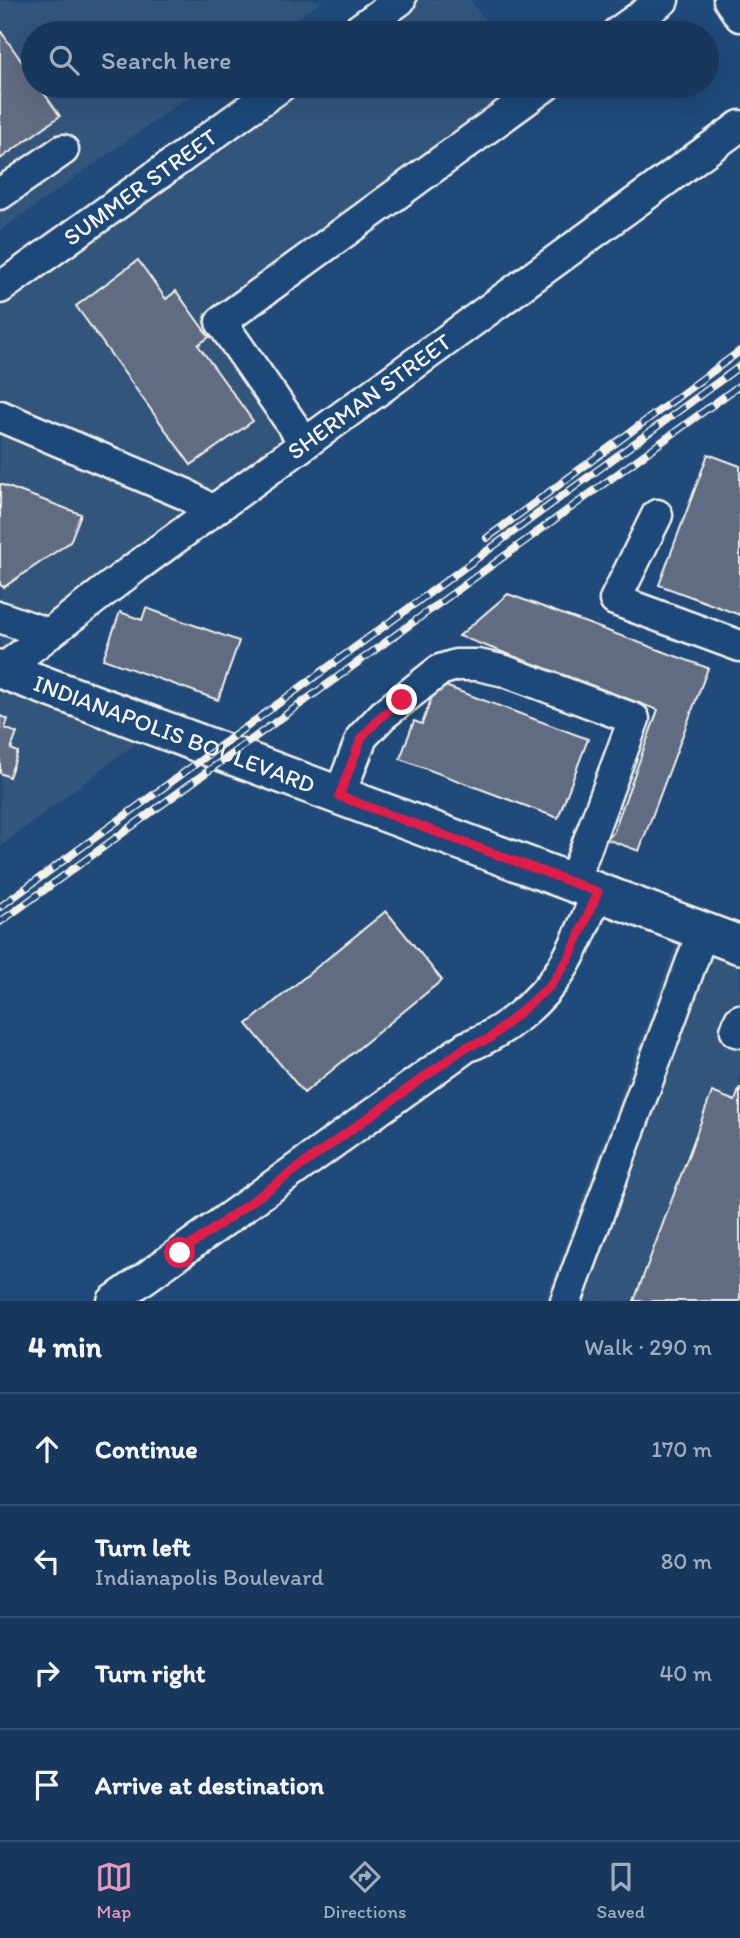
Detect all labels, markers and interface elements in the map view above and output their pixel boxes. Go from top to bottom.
search box [21,21,719,98]
icon: search [45,41,83,79]
text: Search here [101,44,231,76]
street label: SUMMER STREET [58,121,223,252]
street label: SHERMAN STREET [281,326,457,466]
street label: INDIANAPOLIS BOULEVARD [30,668,319,799]
route end [386,684,417,715]
route start [164,1237,195,1268]
text: 4 min [28,1328,102,1365]
text: Walk · 290 m [584,1333,712,1361]
icon: ahead [28,1430,66,1468]
text: Continue [95,1433,198,1465]
text: 170 m [651,1435,712,1463]
text: Turn left [95,1531,191,1563]
icon: left [28,1542,66,1580]
text: 80 m [661,1547,712,1575]
text: Indianapolis Boulevard [95,1563,324,1591]
icon: right [28,1654,66,1692]
text: Turn right [95,1657,206,1689]
text: 40 m [659,1659,712,1687]
icon: arrive [28,1766,66,1804]
text: Arrive at destination [95,1769,324,1801]
tab: Map [95,1858,133,1923]
tab: Directions [323,1858,407,1923]
tab: Saved [597,1858,645,1923]

